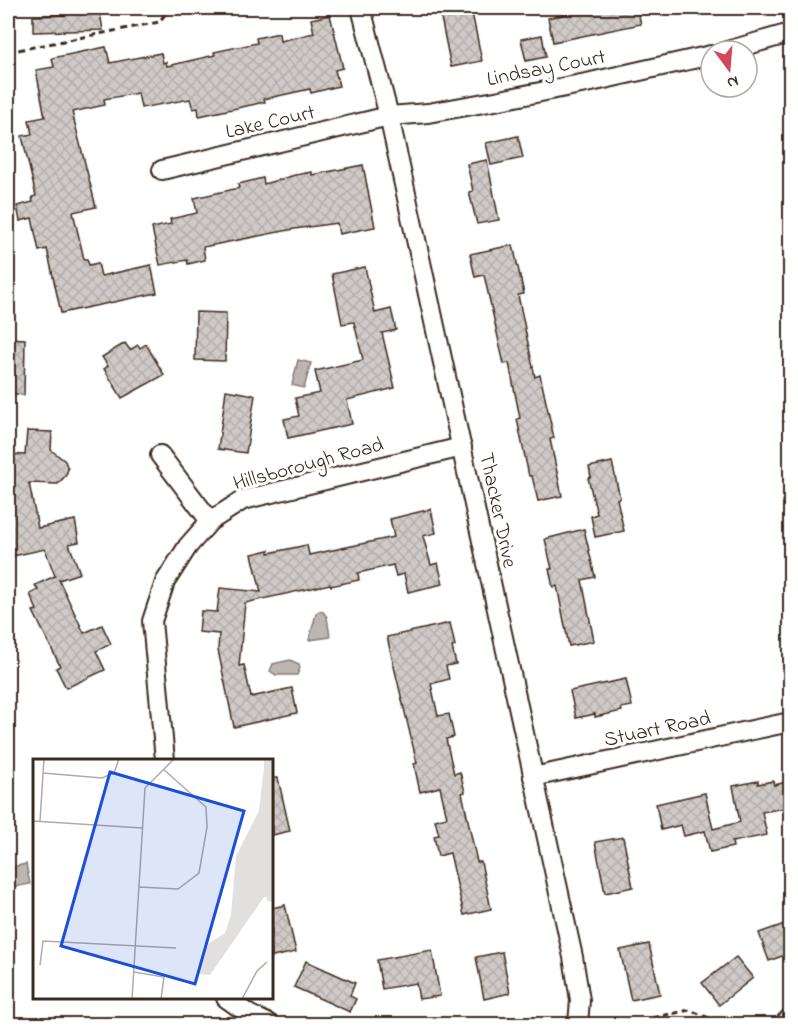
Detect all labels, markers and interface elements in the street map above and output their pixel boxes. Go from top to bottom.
north arrow [699,39,759,99]
street label: Lindsay Court [484,43,609,97]
text: N [724,68,741,95]
street label: Lake Court [223,98,318,148]
street label: Hillsborough Road [230,430,388,501]
street label: Thacker Drive [470,450,524,571]
street label: Stuart Road [601,704,714,756]
inset map [33,759,273,999]

